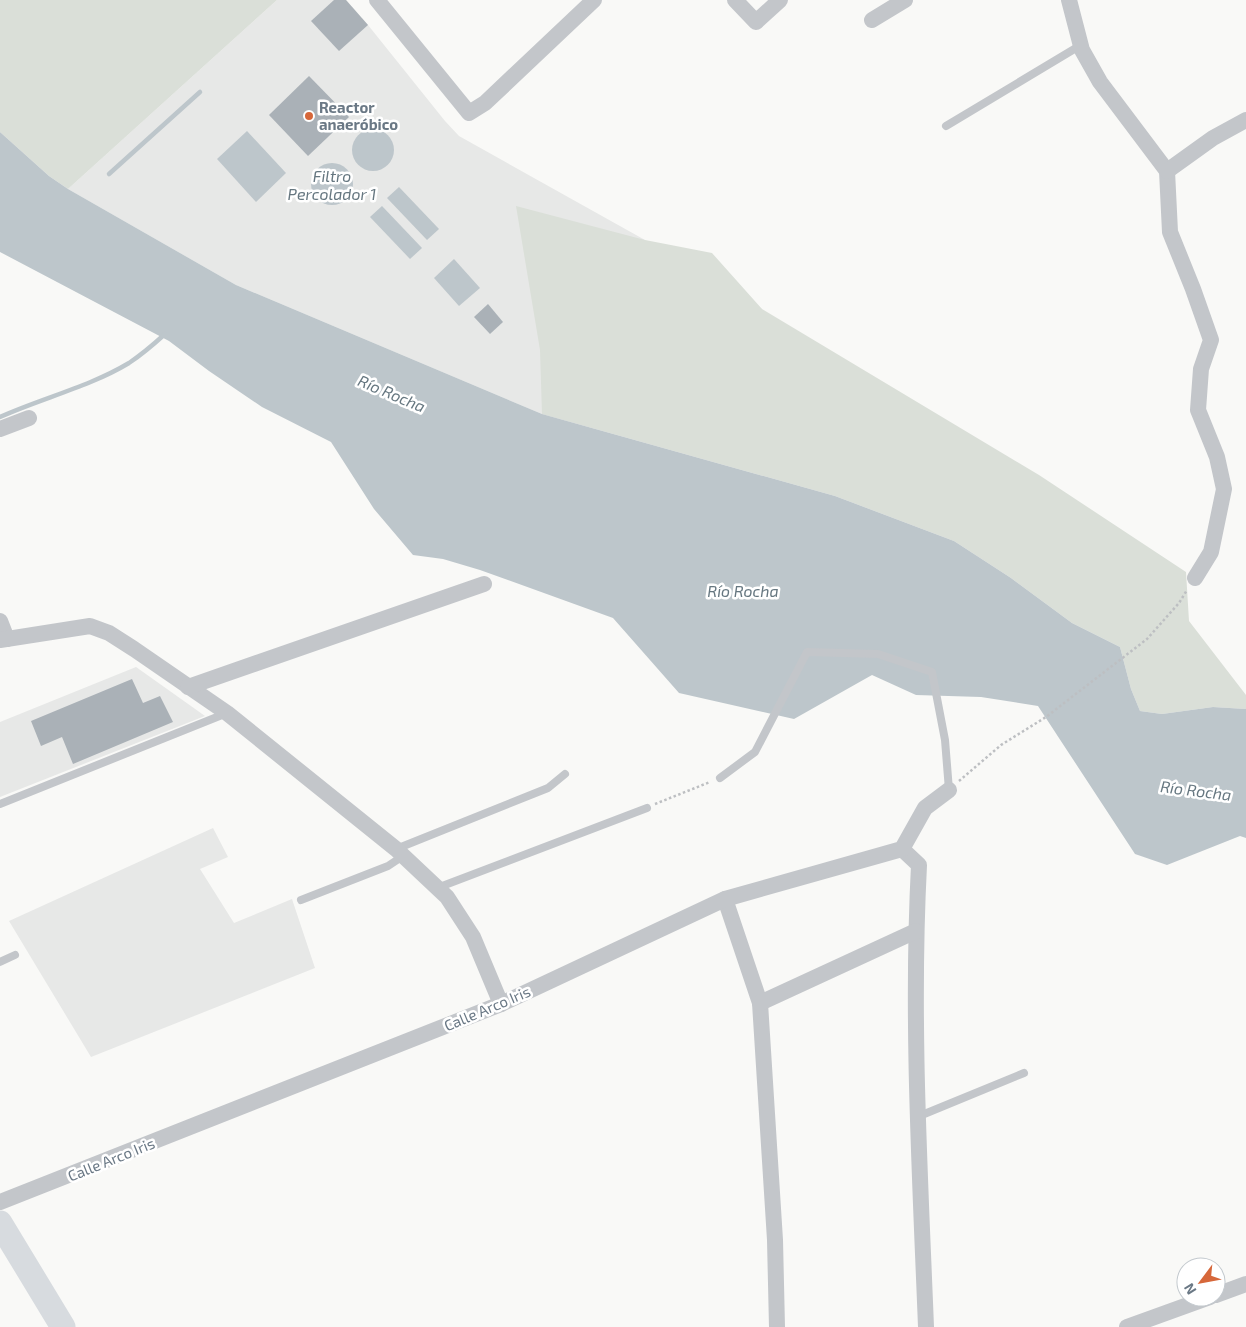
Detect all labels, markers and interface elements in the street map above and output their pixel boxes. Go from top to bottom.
place label: Reactor anaeróbico [319,98,398,133]
marker: Reactor anaeróbico [303,110,315,122]
water label: Filtro Percolador 1 [288,166,376,203]
water label: Río Rocha [355,370,429,416]
water label: Río Rocha [707,581,779,600]
water label: Río Rocha [1159,776,1233,804]
street label: Calle Arco Iris [441,982,533,1034]
street label: Calle Arco Iris [65,1133,157,1185]
north arrow [1176,1257,1226,1307]
text: N [1180,1280,1199,1298]

